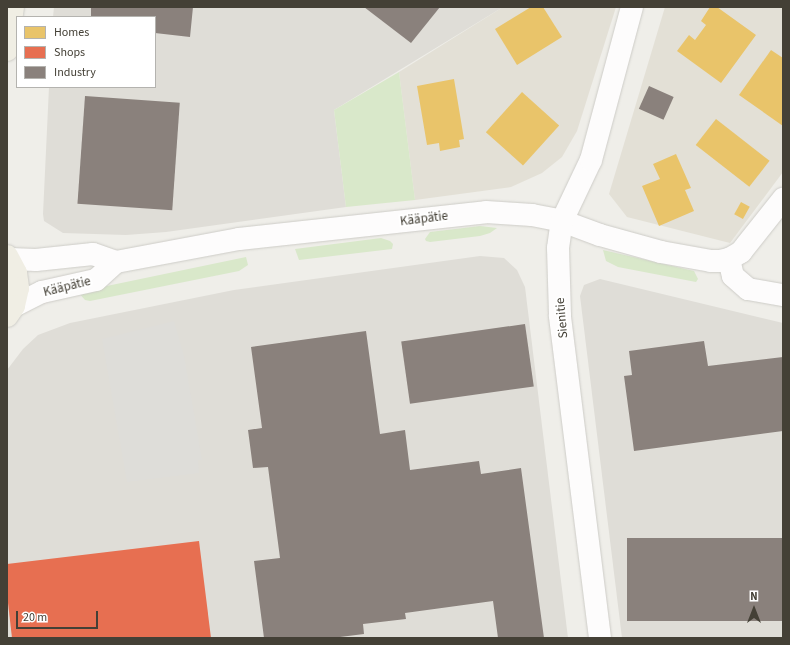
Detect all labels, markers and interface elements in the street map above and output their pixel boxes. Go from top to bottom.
legend [16,16,156,88]
text: Homes [54,24,89,41]
text: Shops [54,44,85,61]
text: Industry [54,64,96,81]
street label: Kääpätie [399,208,449,230]
street label: Kääpätie [42,274,92,300]
street label: Sienitie [552,297,572,339]
north arrow [734,589,774,629]
text: N [750,589,758,604]
scale bar [18,603,100,629]
text: 20 m [23,609,47,626]

